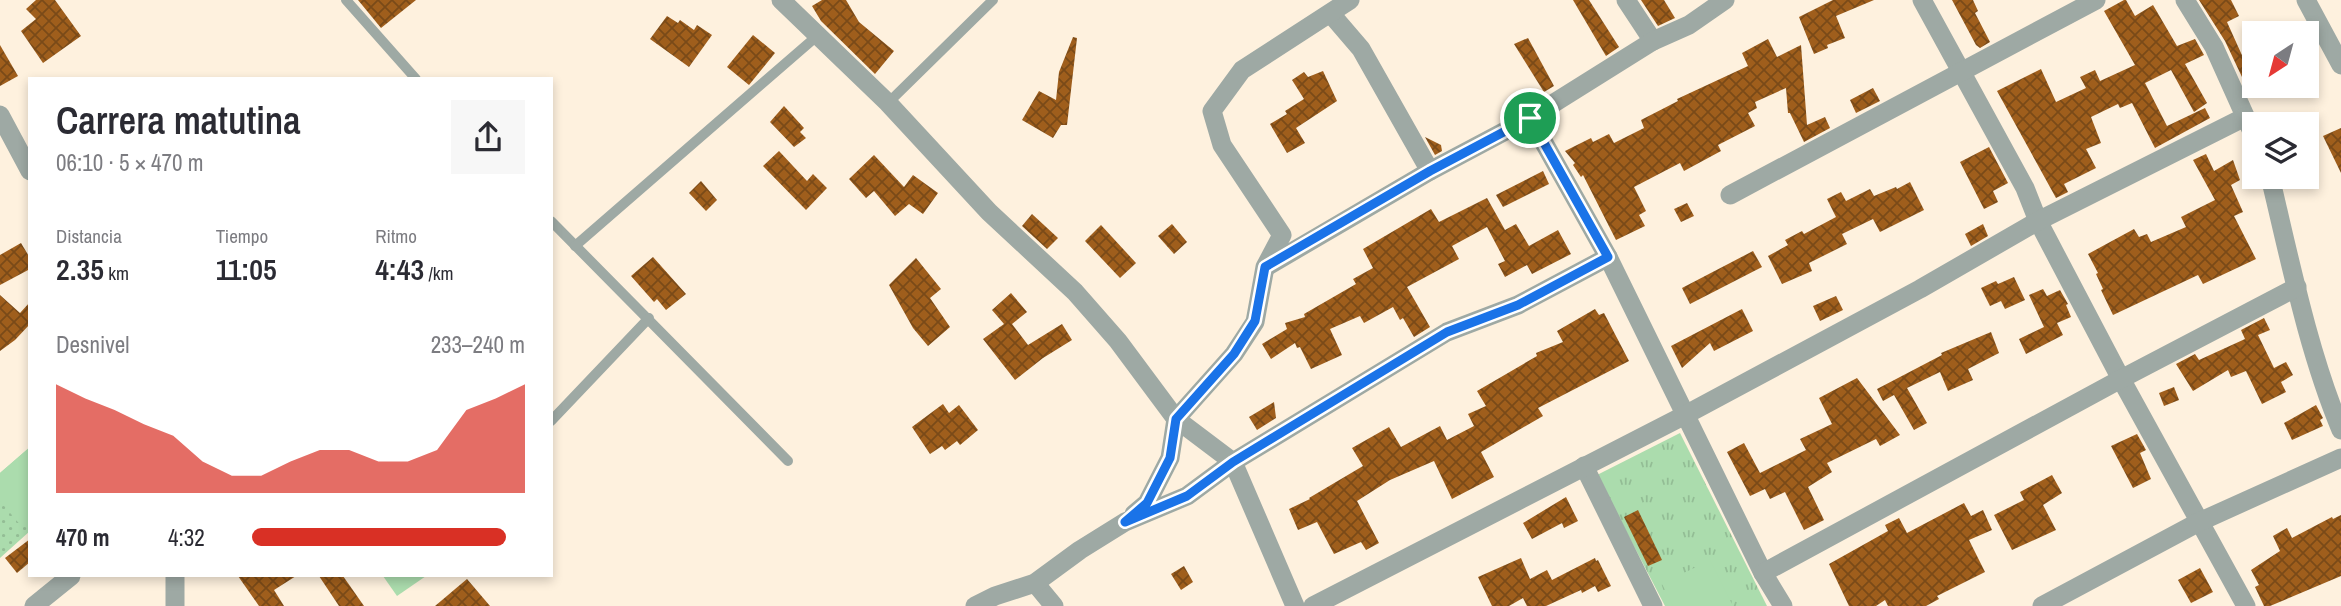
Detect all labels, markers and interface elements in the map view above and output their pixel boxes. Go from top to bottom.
north arrow [2242,21,2319,98]
map controls [2242,21,2319,189]
pin [1500,88,1560,148]
text: Carrera matutina [56,95,301,146]
icon: arrive [1511,99,1549,137]
button: share [451,100,525,174]
button: layers [2242,112,2319,189]
text: 06:10 · 5 × 470 m [56,147,203,178]
text: Distancia [56,223,122,249]
text: Tiempo [216,223,268,249]
text: Ritmo [375,223,417,249]
text: 2.35 [56,249,104,289]
text: 11:05 [216,249,277,289]
text: 4:43 [375,249,424,289]
text: km [104,260,129,286]
text: /km [424,260,454,286]
text: Desnivel [56,329,129,360]
text: 233–240 m [431,329,525,360]
text: 470 m [56,522,109,553]
text: 4:32 [168,522,205,553]

